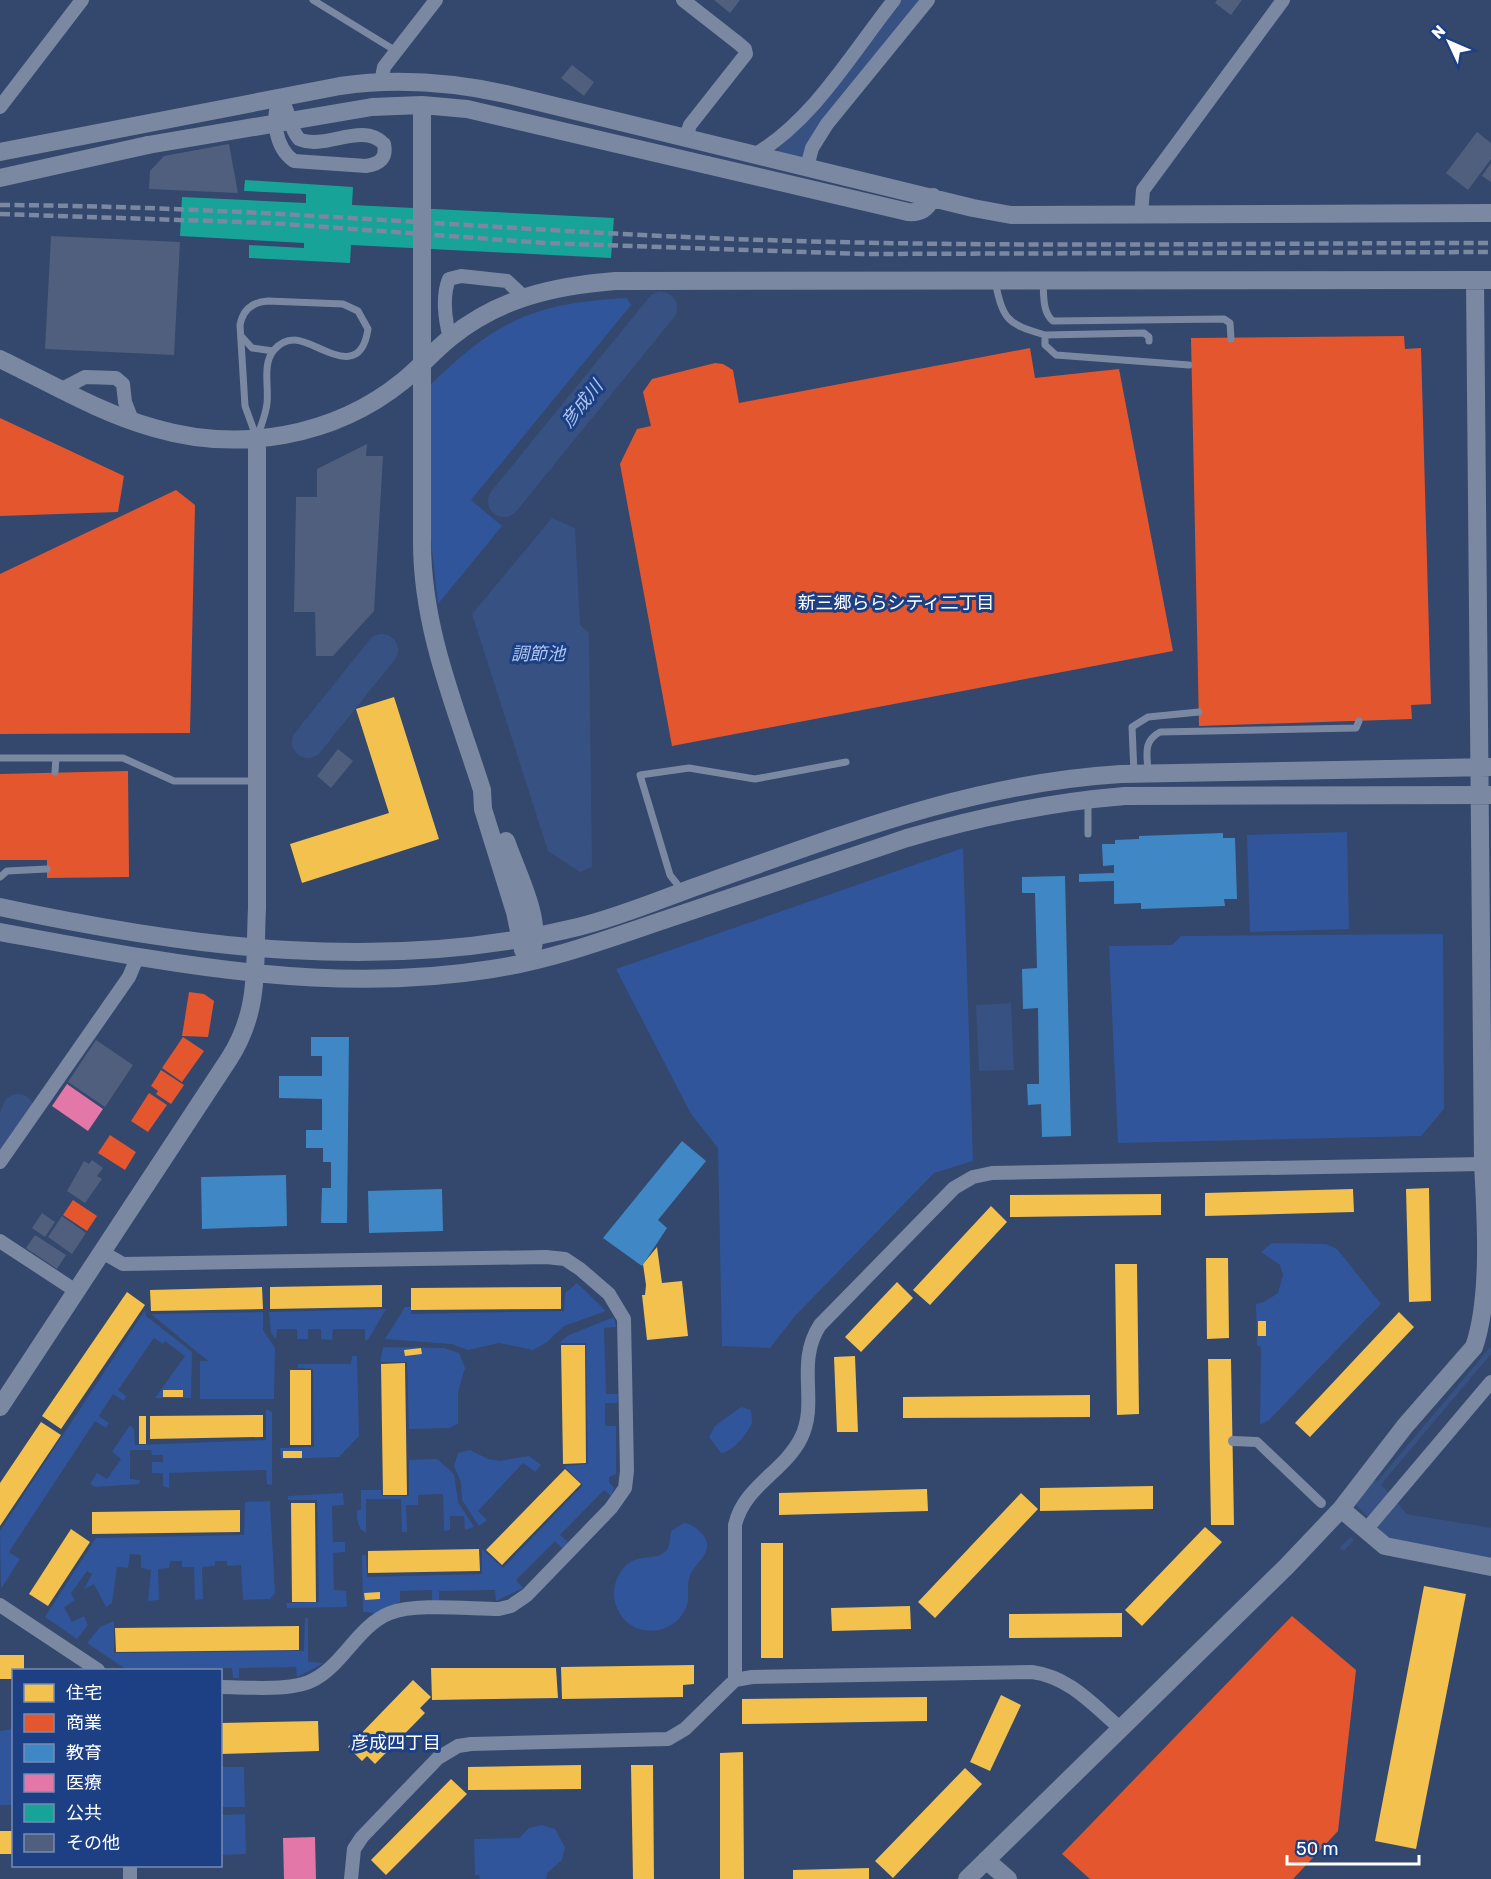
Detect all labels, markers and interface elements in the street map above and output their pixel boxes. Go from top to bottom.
north arrow [1419,12,1479,72]
text: N [1428,21,1449,43]
water label: 彦成川 [556,375,609,432]
district label: 新三郷ららシティ二丁目 [798,592,994,614]
water label: 調節池 [511,643,567,665]
legend [12,1669,222,1867]
text: 住宅 [66,1682,102,1704]
text: 商業 [66,1712,102,1734]
district label: 彦成四丁目 [351,1732,441,1754]
text: 教育 [66,1742,102,1764]
text: 医療 [66,1772,102,1794]
text: 公共 [66,1802,102,1824]
scale bar [1287,1828,1419,1866]
text: その他 [66,1832,120,1854]
text: 50 m [1296,1838,1339,1860]

